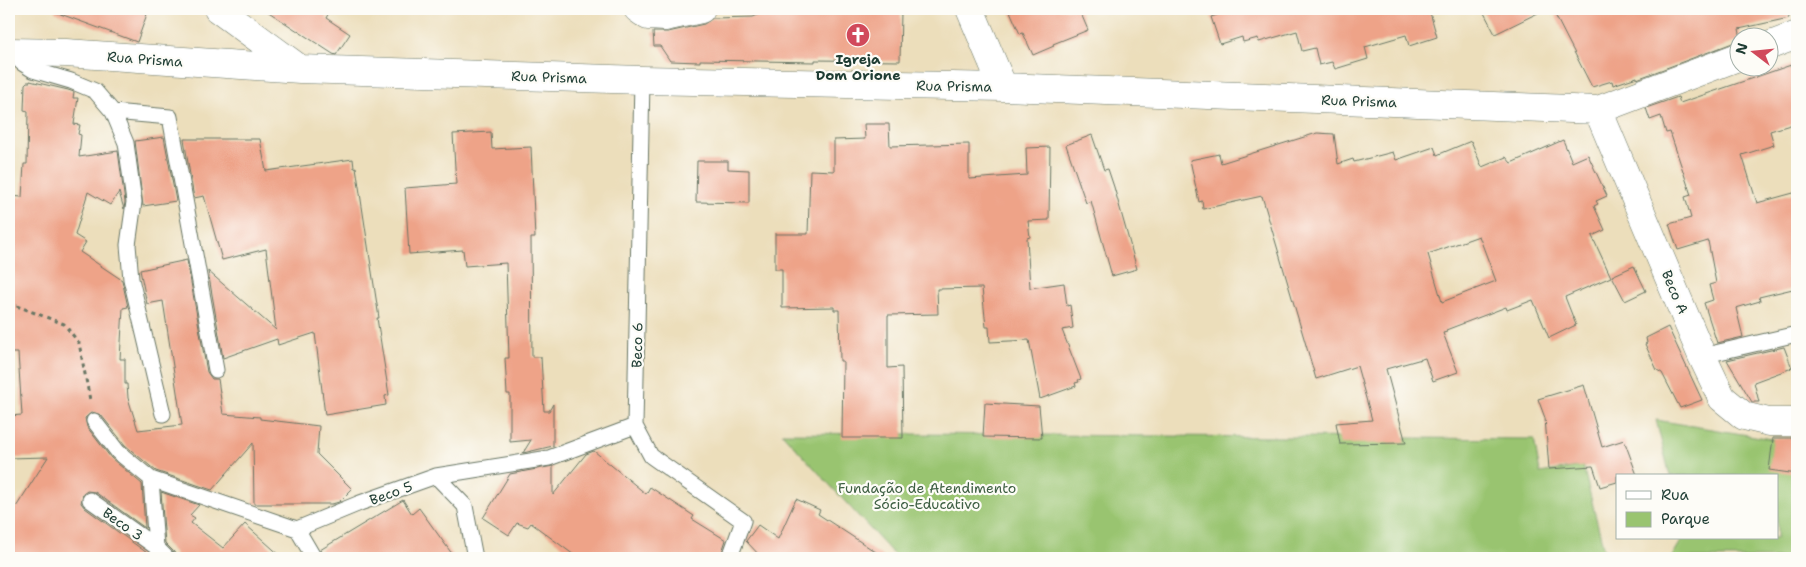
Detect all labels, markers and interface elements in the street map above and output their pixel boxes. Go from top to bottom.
church icon: Igreja Dom Orione [845,22,871,48]
north arrow [1728,28,1778,78]
text: N [1731,41,1752,56]
street label: Rua Prisma [106,47,184,71]
place label: Igreja Dom Orione [815,50,901,84]
street label: Rua Prisma [511,67,588,87]
street label: Rua Prisma [916,76,992,96]
street label: Rua Prisma [1321,91,1398,111]
street label: Beco A [1658,267,1692,317]
street label: Beco 6 [628,322,646,368]
legend [1616,474,1778,540]
street label: Beco 5 [367,477,415,509]
park label: Fundação de Atendimento Sócio-Educativo [838,479,1016,513]
text: Rua [1661,485,1690,505]
street label: Beco 3 [99,504,147,544]
text: Parque [1661,509,1710,529]

